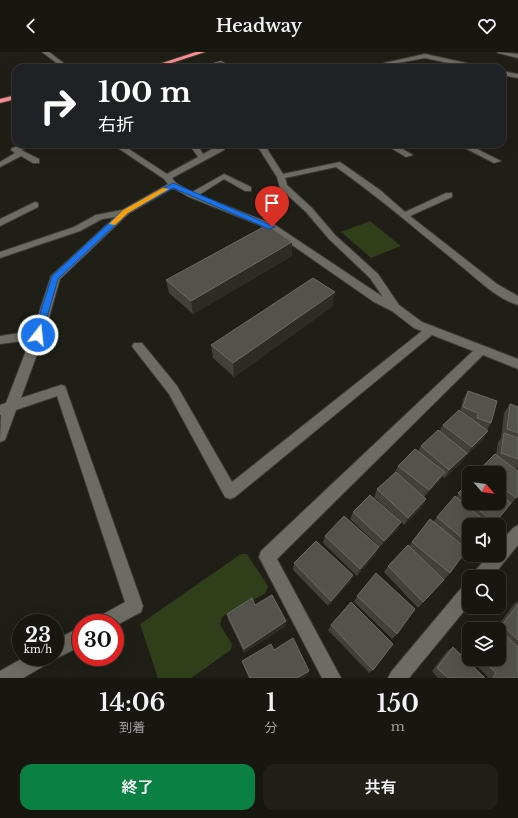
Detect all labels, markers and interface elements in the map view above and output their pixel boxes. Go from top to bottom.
icon: back [20,15,42,37]
text: Headway [216,15,302,37]
icon: heart [476,15,498,37]
text: 100 m [98,75,191,110]
icon: right [32,80,84,132]
text: 右折 [98,114,134,136]
pin [255,186,289,227]
icon: arrive [261,192,283,214]
position arrow [17,314,59,356]
north arrow [462,466,506,510]
map controls [462,466,506,666]
button: sound [462,518,506,562]
button: search [462,570,506,614]
speed limit sign: 30 [72,614,124,666]
button: layers [462,622,506,666]
text: 23 [25,623,51,647]
text: km/h [24,643,52,656]
text: 14:06 [99,688,165,717]
text: 1 [266,688,276,717]
text: 150 [377,689,419,718]
text: m [391,718,405,735]
text: 到着 [119,719,145,736]
text: 分 [265,719,278,736]
button: 終了 [20,764,255,810]
button: 共有 [263,764,498,810]

